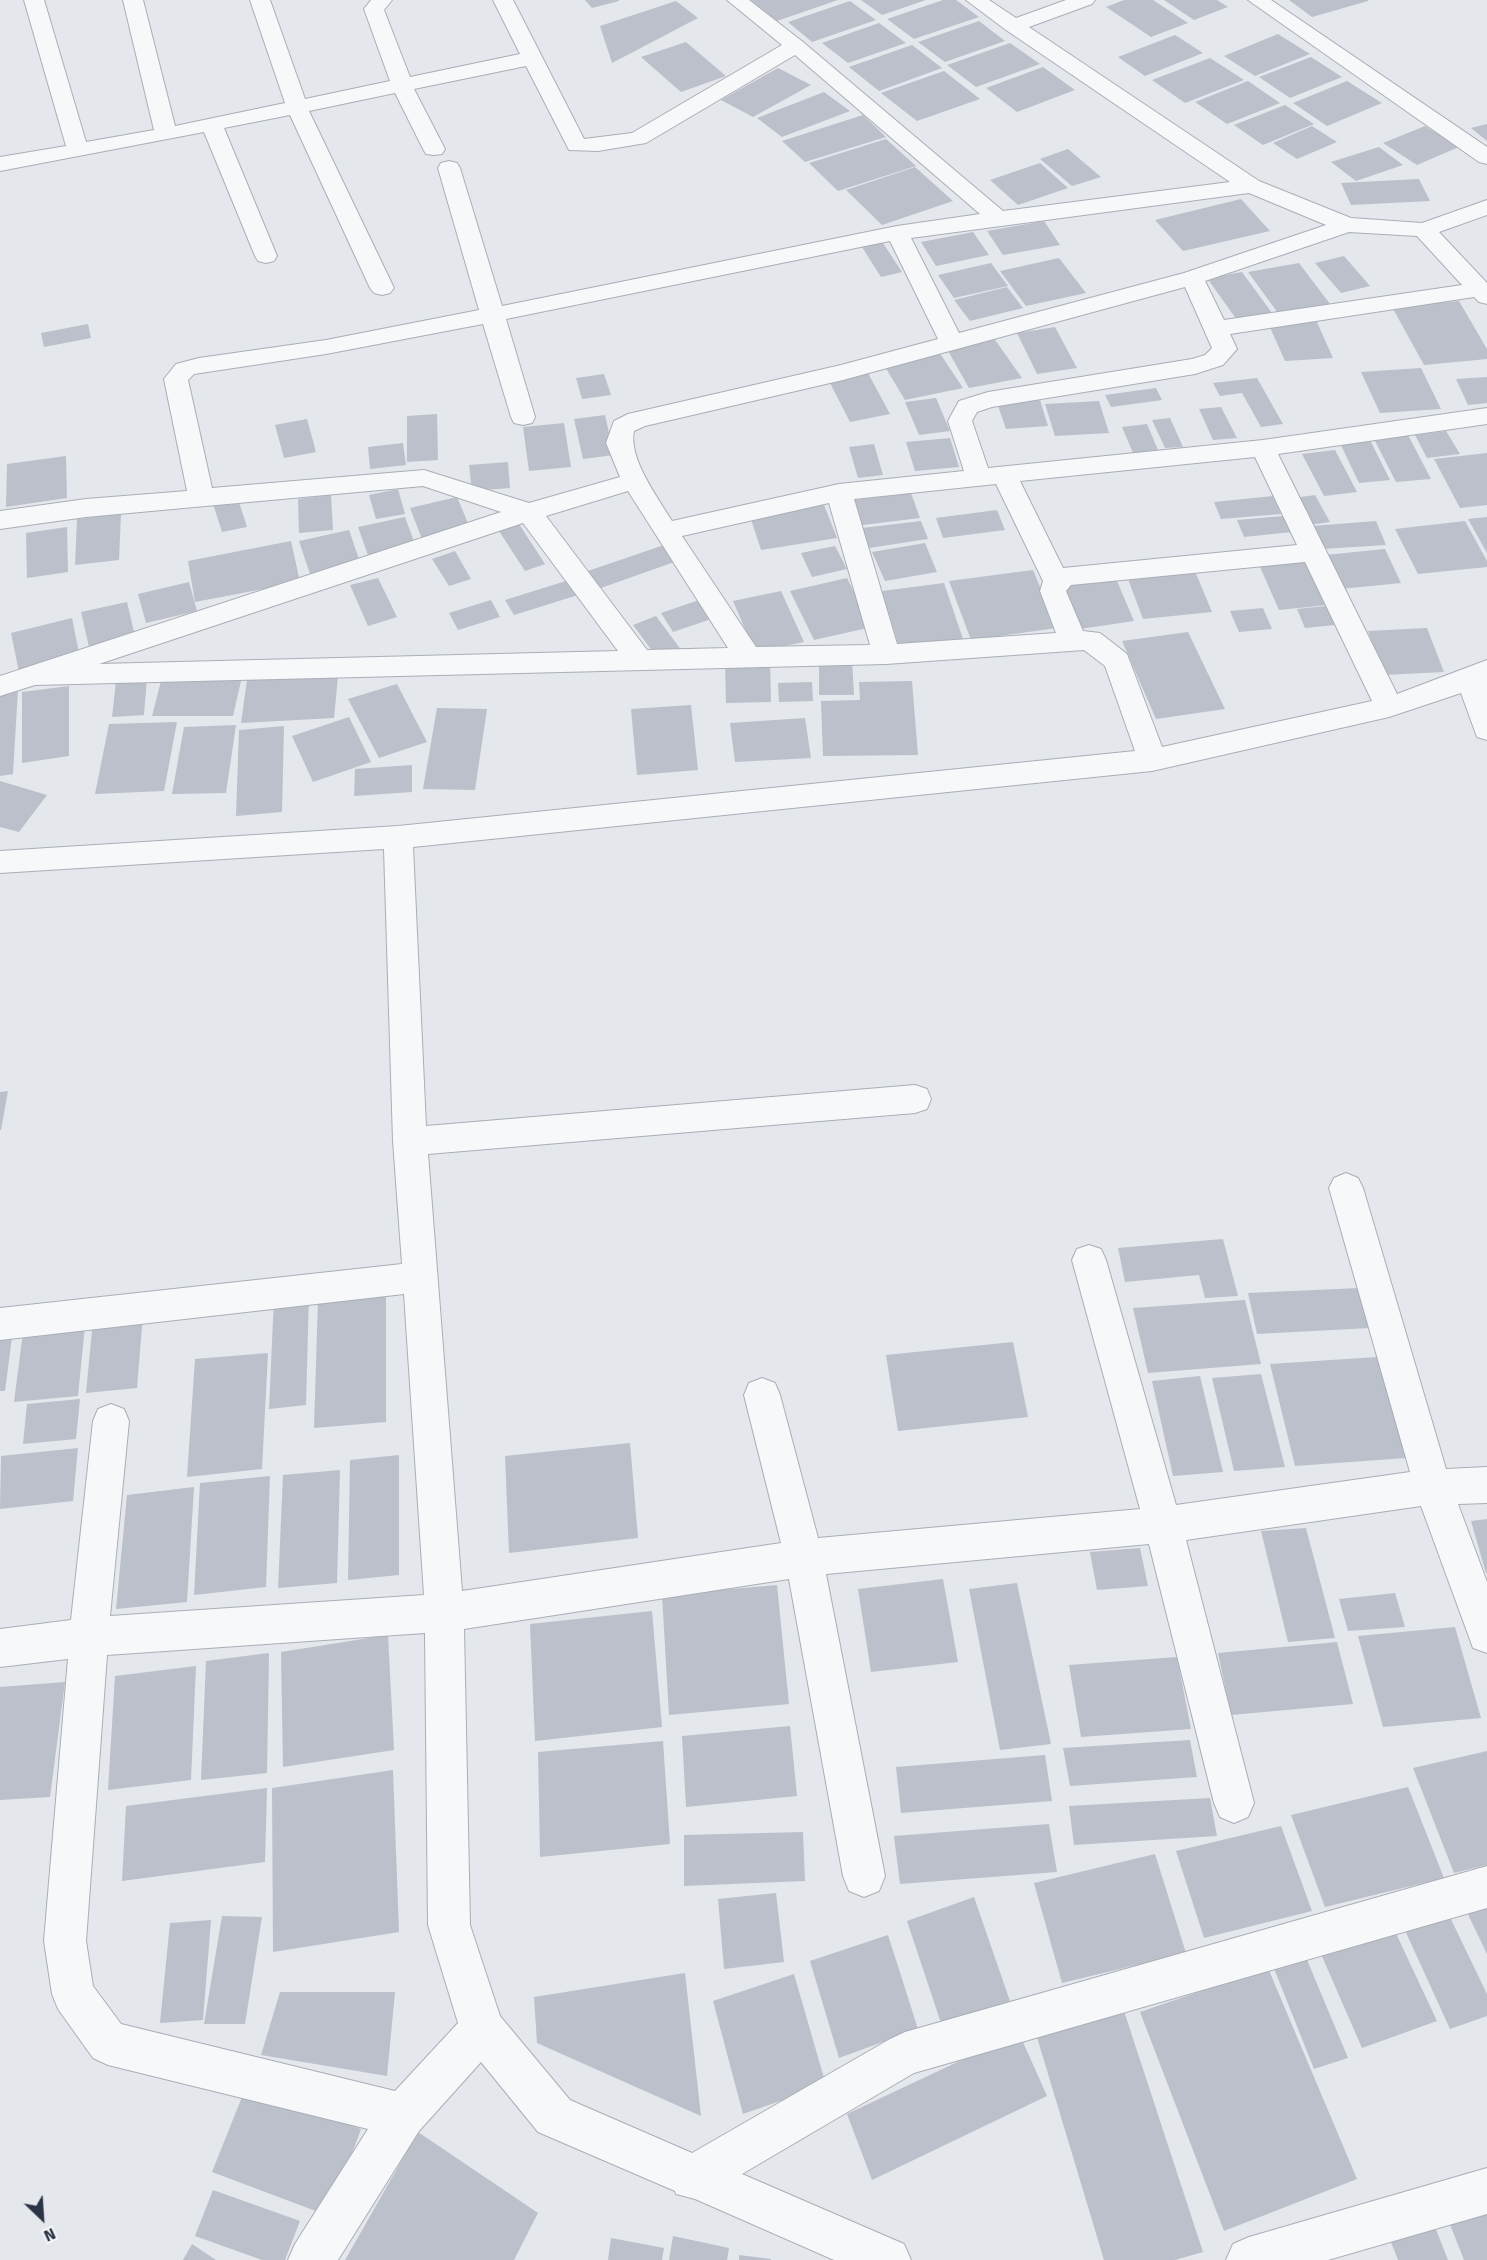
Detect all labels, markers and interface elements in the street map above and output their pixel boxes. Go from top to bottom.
north arrow [12,2188,72,2248]
text: N [41,2224,59,2246]

